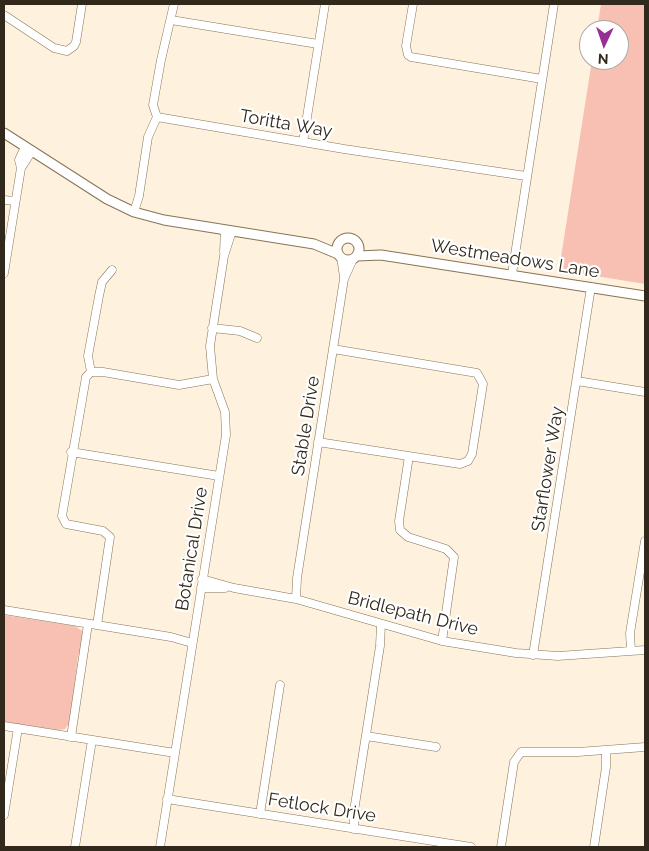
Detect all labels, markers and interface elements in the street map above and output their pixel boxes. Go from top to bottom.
north arrow [579,20,629,70]
text: N [598,51,609,67]
street label: Toritta Way [238,105,334,143]
street label: Westmeadows Lane [429,235,601,283]
street label: Stable Drive [287,375,325,477]
street label: Starflower Way [527,405,569,533]
street label: Botanical Drive [172,486,212,612]
street label: Bridlepath Drive [345,587,481,641]
street label: Fetlock Drive [266,789,378,827]

